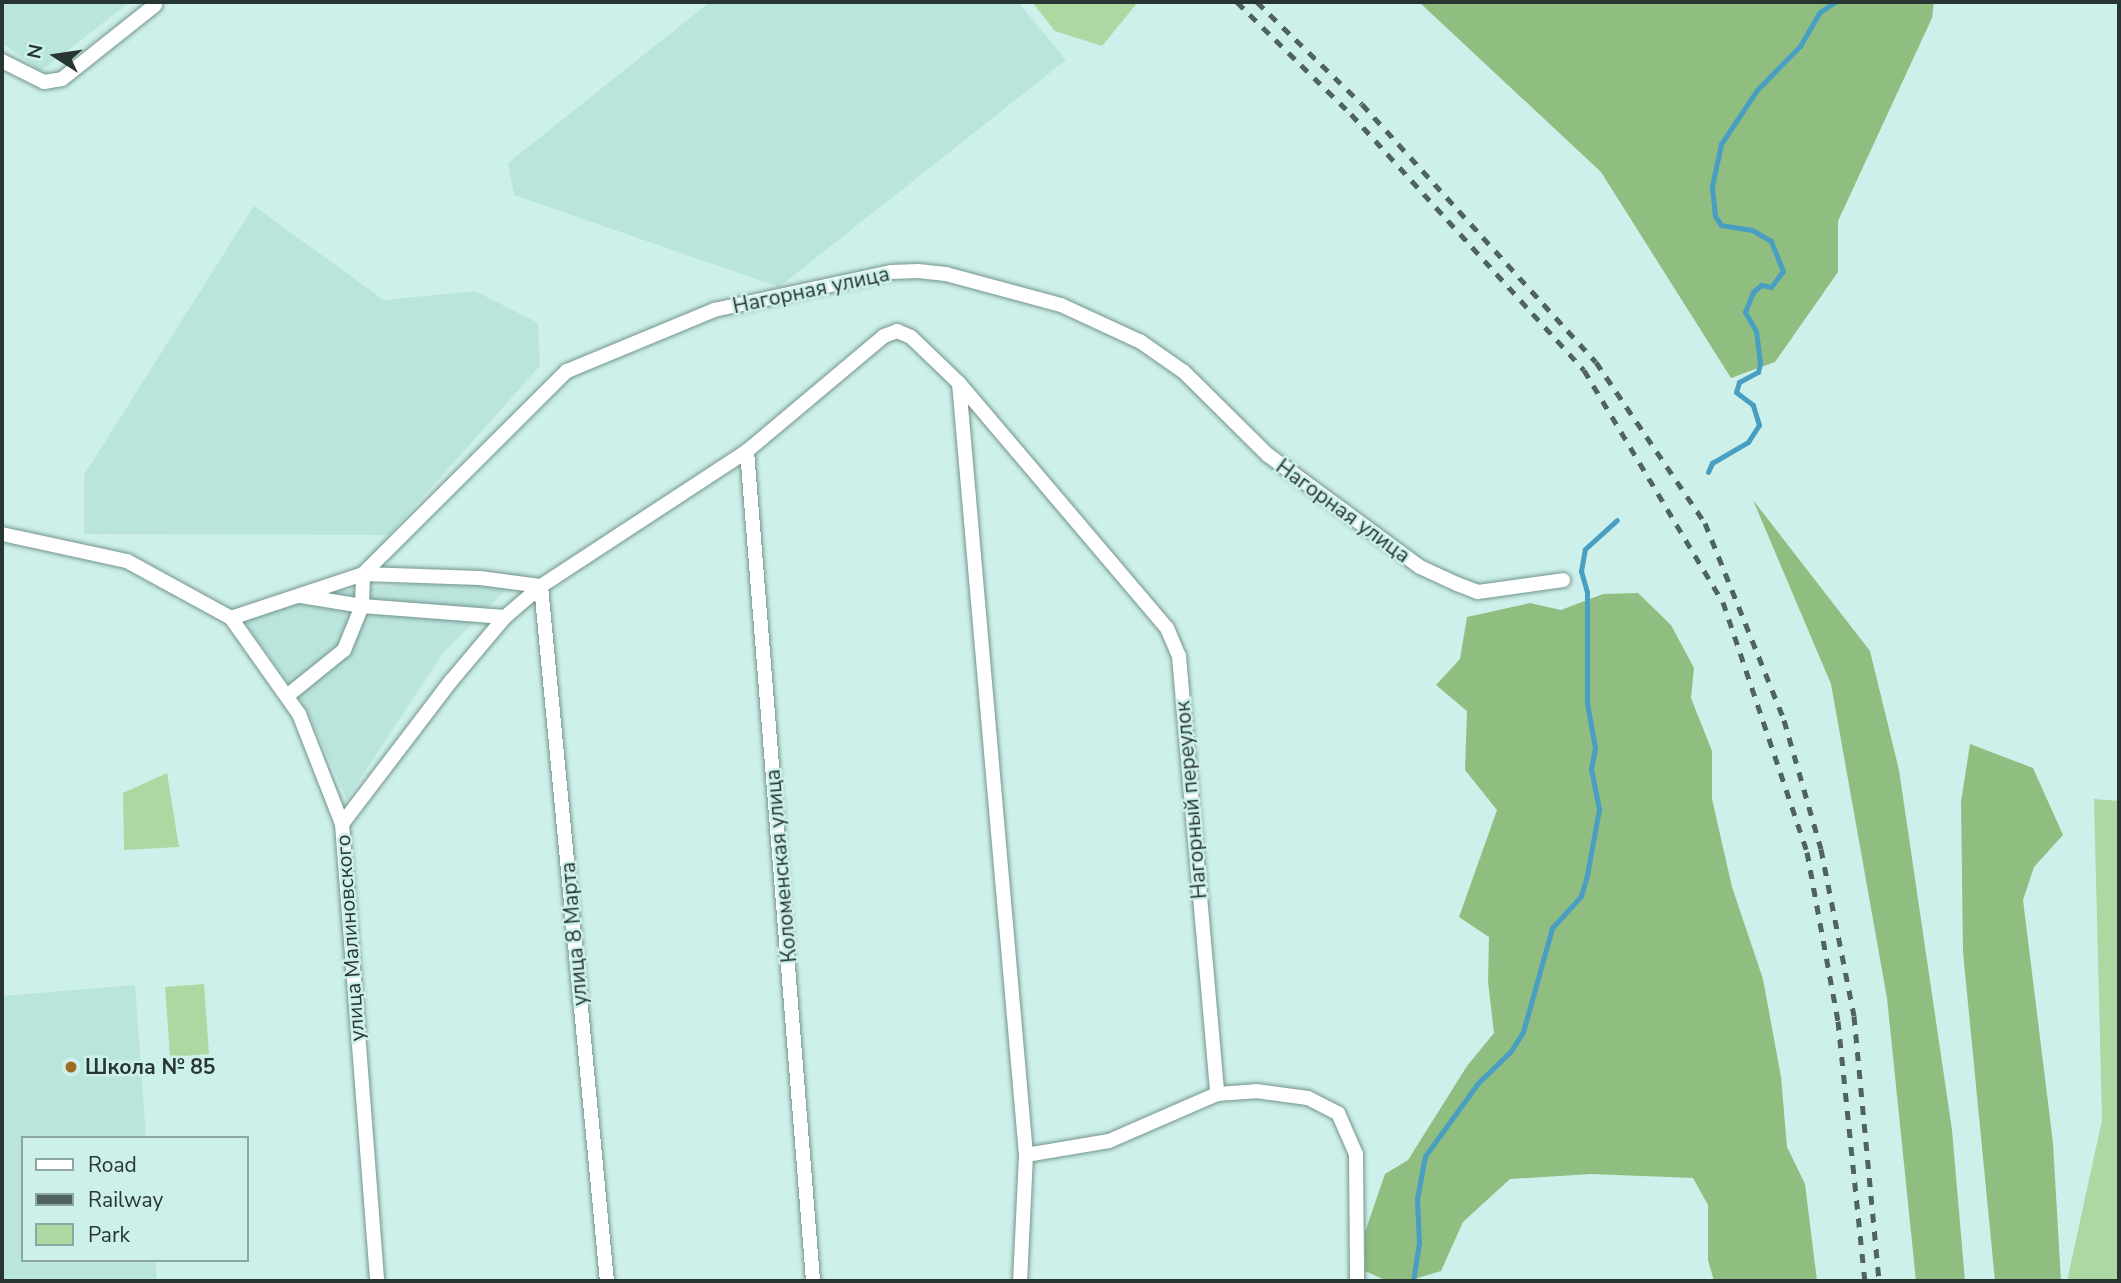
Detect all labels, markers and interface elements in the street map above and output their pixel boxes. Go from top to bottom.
north arrow [21,21,91,91]
text: N [21,42,50,61]
street label: Нагорная улица [730,261,892,319]
street label: Нагорная улица [1271,454,1415,568]
street label: Нагорный переулок [1170,700,1212,900]
street label: Коломенская улица [760,768,802,964]
street label: улица Малиновского [330,834,370,1042]
street label: улица 8 Марта [555,861,593,1007]
place label: Школа № 85 [85,1054,215,1080]
marker: Школа № 85 [63,1059,79,1075]
legend [21,1136,248,1262]
text: Road [88,1151,137,1179]
text: Railway [88,1186,163,1214]
text: Park [88,1221,130,1249]

